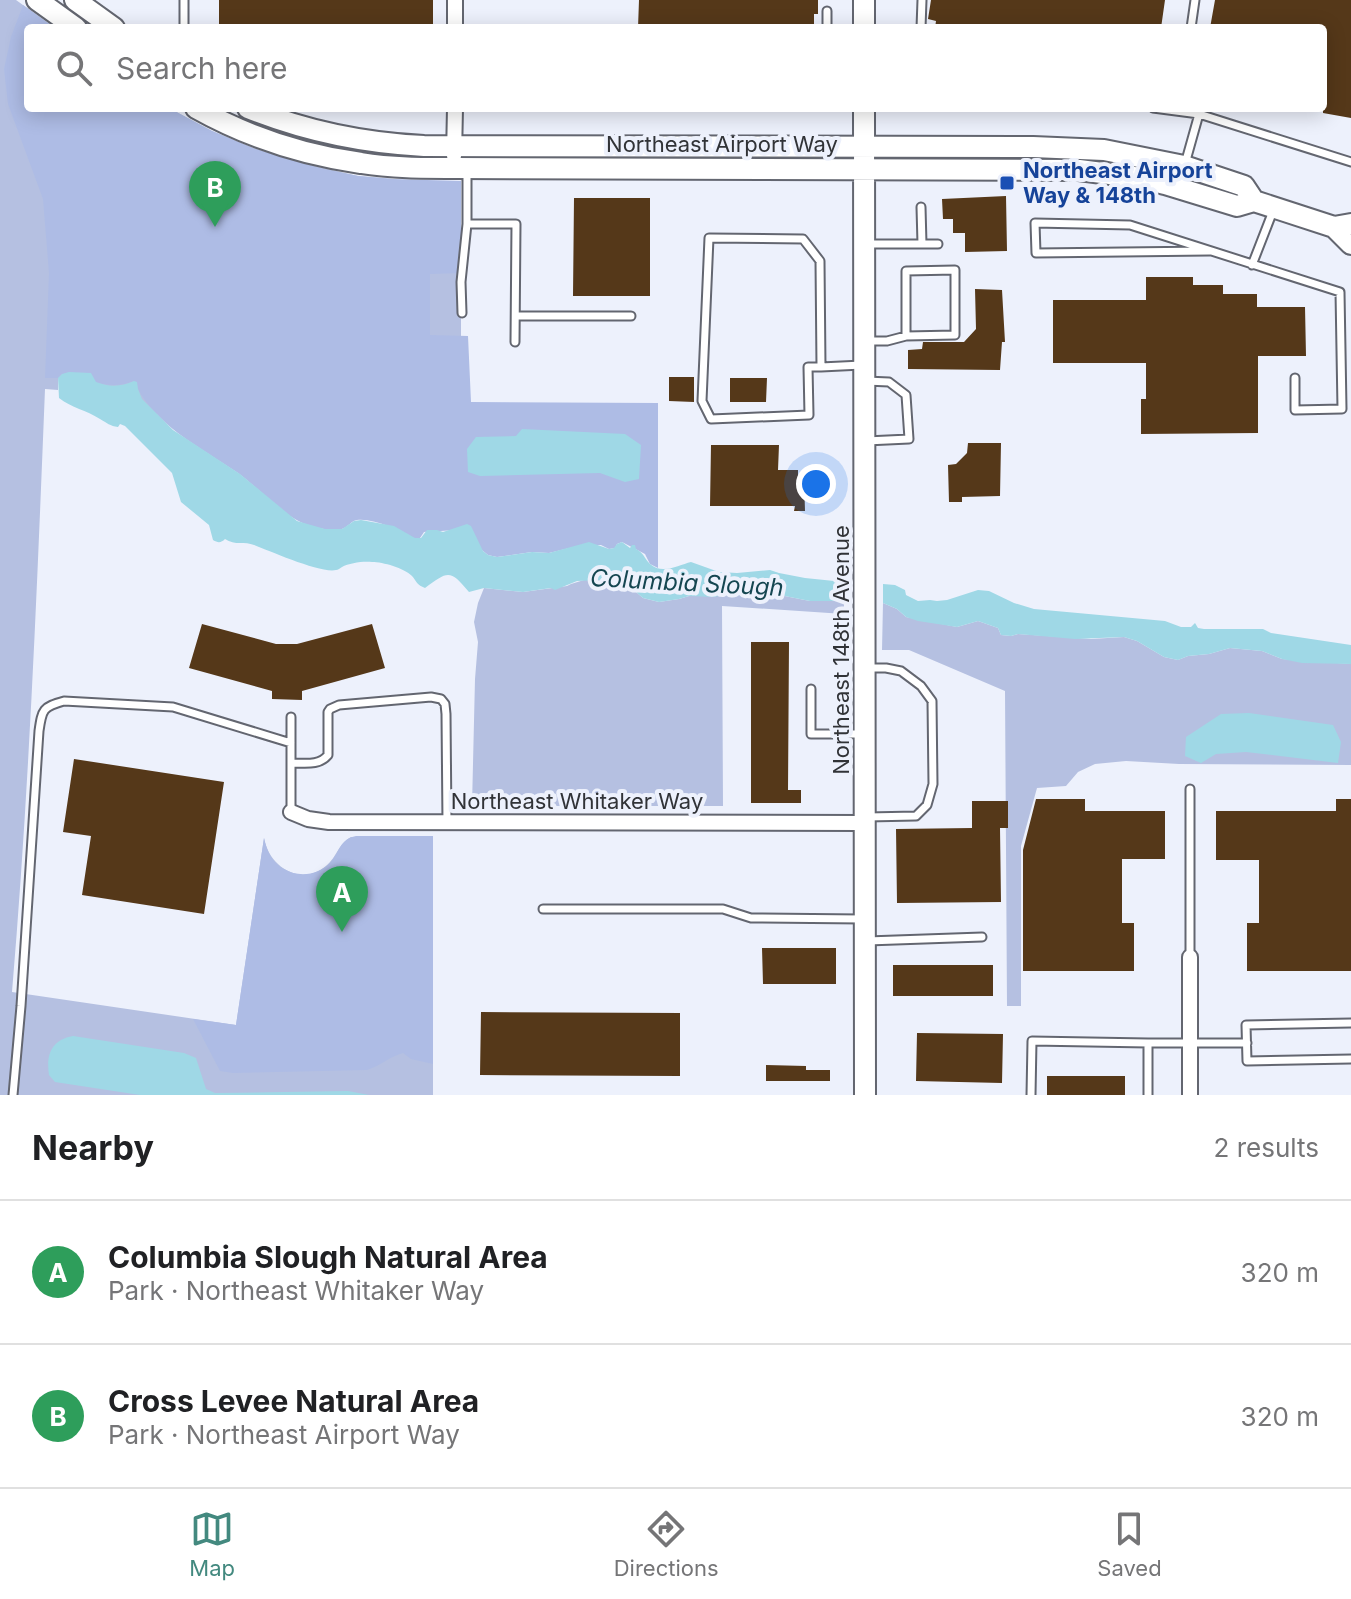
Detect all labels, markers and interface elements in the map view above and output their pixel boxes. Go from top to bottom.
search box [24,24,1327,112]
icon: search [52,46,96,90]
text: Search here [116,50,288,86]
street label: Northeast Airport Way [606,131,838,157]
place label: Northeast Airport Way & 148th [1023,157,1213,208]
pin: B [189,161,241,227]
marker: Northeast Airport Way & 148th [998,174,1016,192]
your location [796,464,836,504]
street label: Northeast 148th Avenue [828,525,854,775]
water label: Columbia Slough [590,563,784,602]
street label: Northeast Whitaker Way [451,788,703,814]
pin: A [316,866,368,932]
text: Nearby [32,1127,154,1168]
text: 2 results [1214,1132,1319,1163]
text: Columbia Slough Natural Area [108,1239,548,1275]
text: A [48,1257,68,1288]
text: 320 m [1241,1257,1319,1288]
text: Park · Northeast Whitaker Way [108,1275,484,1306]
text: Cross Levee Natural Area [108,1383,479,1419]
text: B [49,1401,67,1432]
text: 320 m [1241,1401,1319,1432]
text: Park · Northeast Airport Way [108,1419,460,1450]
tab: Map [189,1507,235,1581]
tab: Directions [614,1507,719,1581]
tab: Saved [1097,1507,1162,1581]

